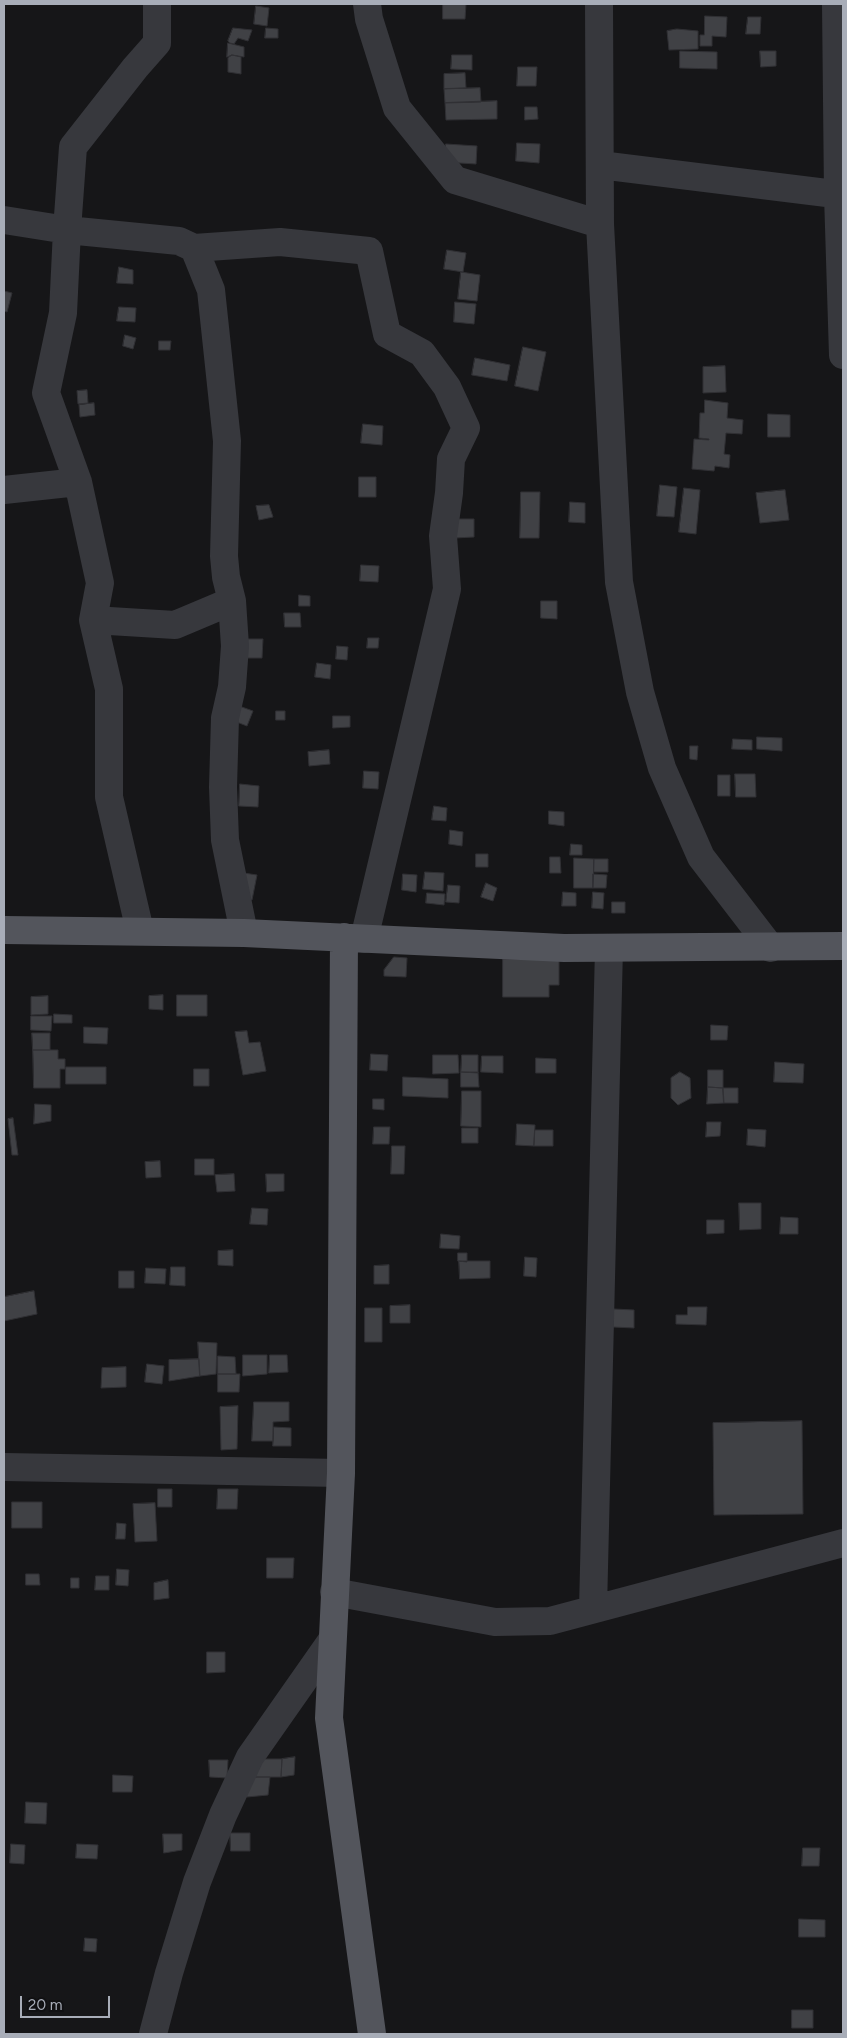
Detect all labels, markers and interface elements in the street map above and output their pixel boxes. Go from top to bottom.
scale bar [22,1986,112,2018]
text: 20 m [28,1996,62,2014]

